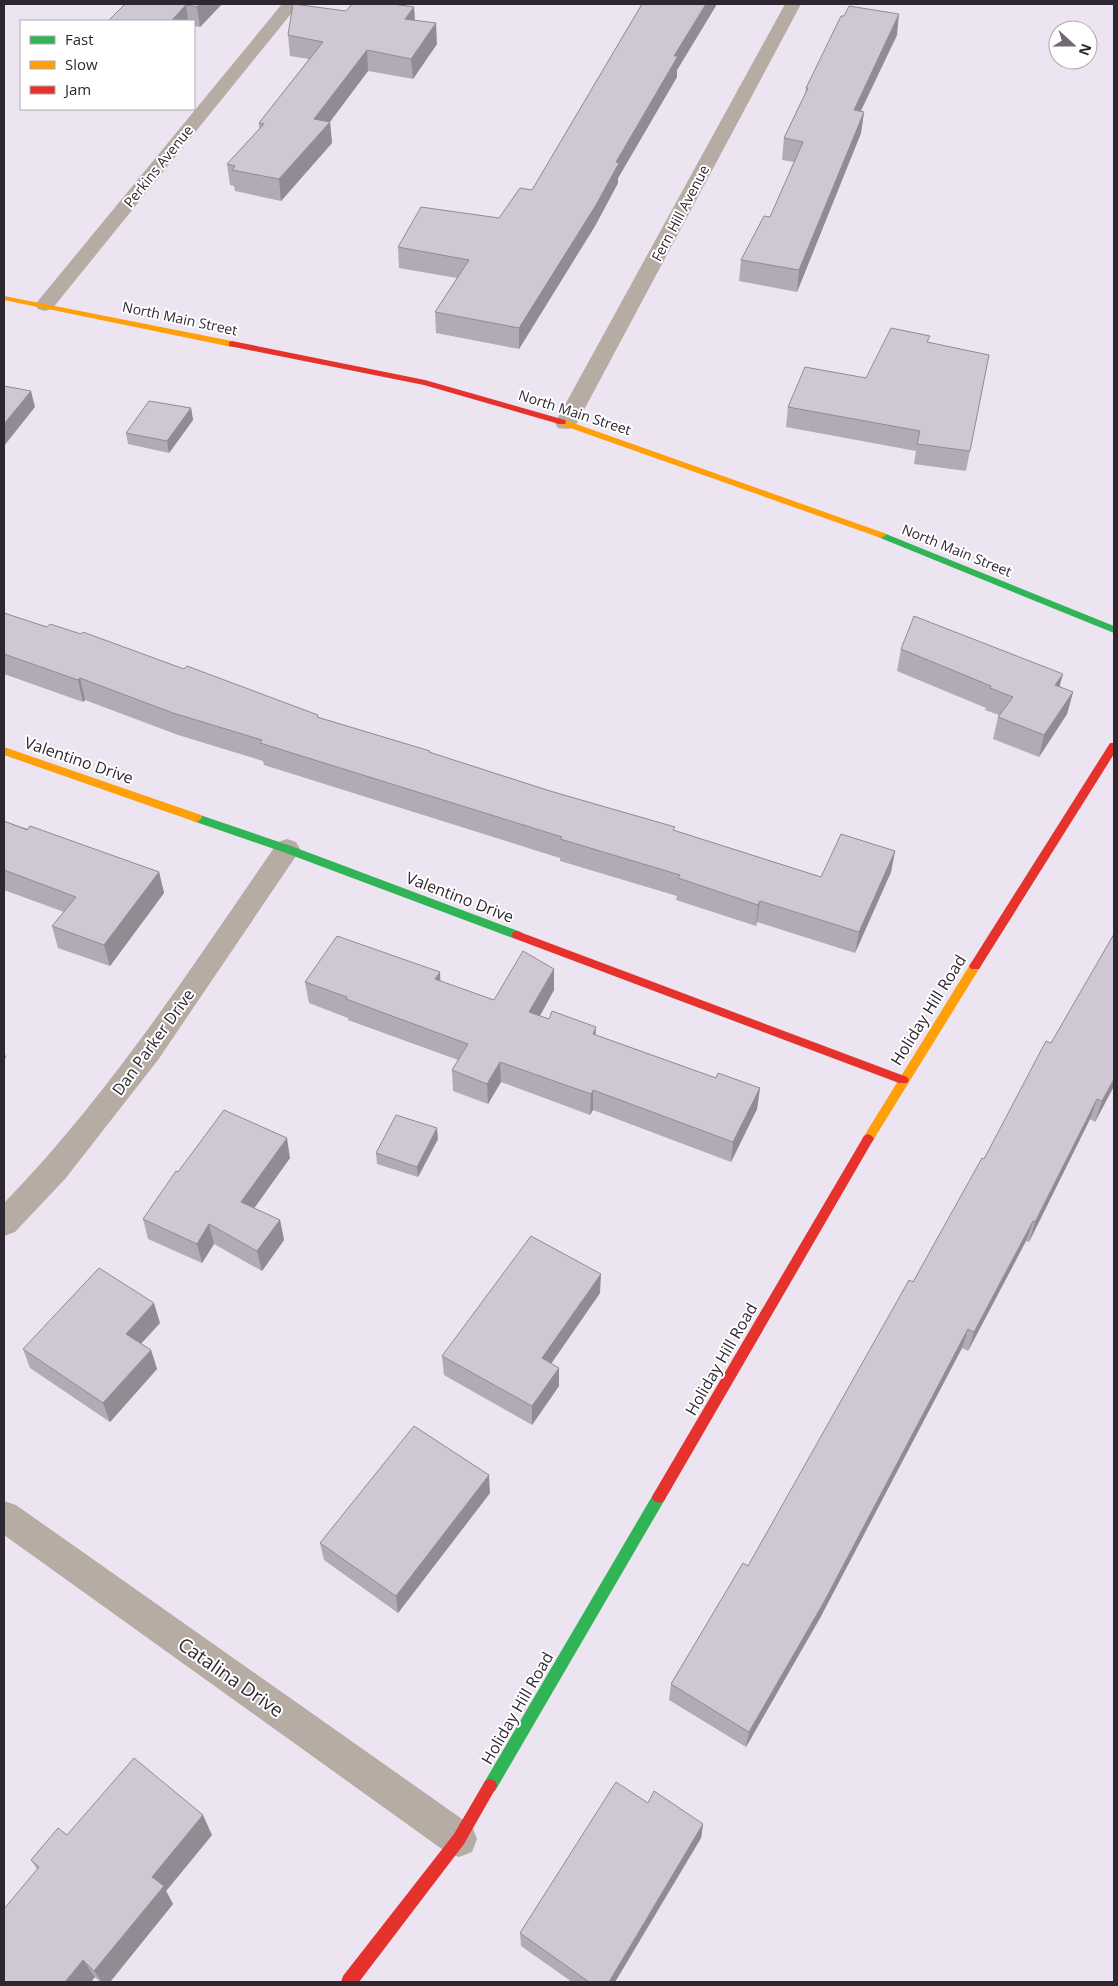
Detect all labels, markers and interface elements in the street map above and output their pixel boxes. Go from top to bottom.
legend [20,20,195,110]
north arrow [1048,20,1098,70]
text: Fast [65,29,94,49]
text: N [1075,41,1097,59]
text: Slow [65,54,98,74]
text: Jam [63,79,91,99]
street label: Perkins Avenue [119,121,197,211]
street label: Fern Hill Avenue [647,161,713,264]
street label: North Main Street [121,297,239,339]
street label: North Main Street [516,385,634,439]
street label: North Main Street [899,519,1015,581]
street label: Valentino Drive [22,731,136,789]
street label: Valentino Drive [403,866,517,928]
street label: Holiday Hill Road [885,950,971,1070]
street label: Dan Parker Drive [107,984,199,1100]
street label: Holiday Hill Road [680,1299,762,1419]
street label: Catalina Drive [173,1631,289,1723]
street label: Holiday Hill Road [476,1648,558,1768]

